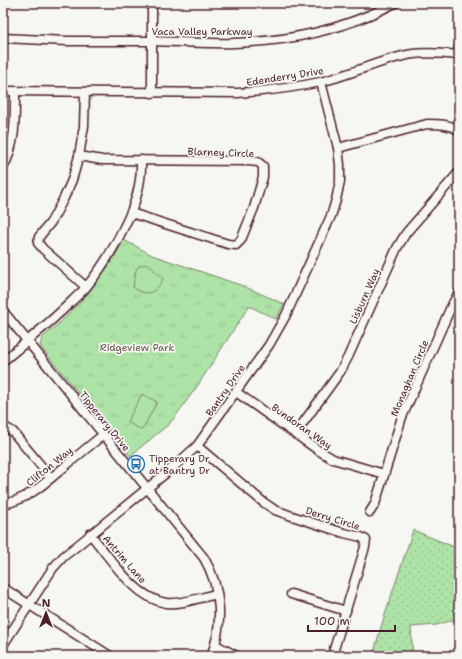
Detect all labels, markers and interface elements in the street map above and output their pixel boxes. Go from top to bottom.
street label: Vaca Valley Parkway [152,25,253,38]
street label: Edenderry Drive [245,64,325,89]
street label: Blarney Circle [187,145,255,160]
street label: Lisburn Way [346,266,383,326]
street label: Monaghan Circle [387,338,432,419]
park label: Ridgeview Park [100,341,174,354]
street label: Bantry Drive [203,362,248,419]
street label: Tipperary Drive [76,389,133,454]
street label: Bundoran Way [269,401,335,452]
street label: Clifton Way [23,444,75,489]
place label: Tipperary Dr at Bantry Dr [149,452,210,477]
bus stop icon: Tipperary Dr at Bantry Dr [126,454,146,474]
street label: Derry Circle [304,504,362,533]
street label: Antrim Lane [100,532,149,586]
north arrow [26,593,66,633]
text: N [42,596,51,611]
scale bar [308,607,395,633]
text: 100 m [314,613,350,629]

